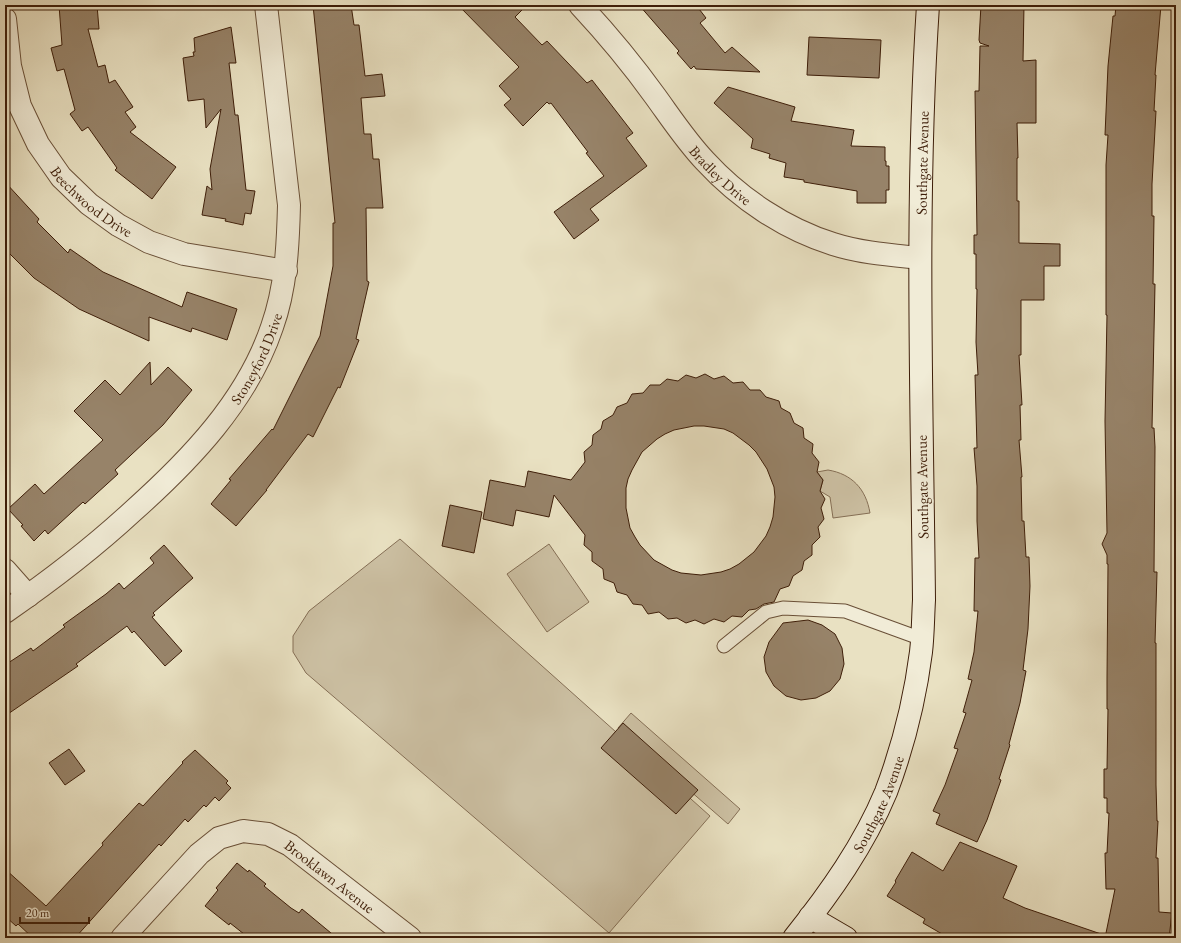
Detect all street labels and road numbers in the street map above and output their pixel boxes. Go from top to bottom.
street label: Southgate Avenue [911,110,932,215]
street label: Bradley Drive [686,141,756,209]
street label: Beechwood Drive [47,162,136,241]
street label: Stoneyford Drive [226,311,286,408]
street label: Southgate Avenue [912,435,932,539]
street label: Southgate Avenue [848,753,907,856]
street label: Brooklawn Avenue [281,835,379,917]

